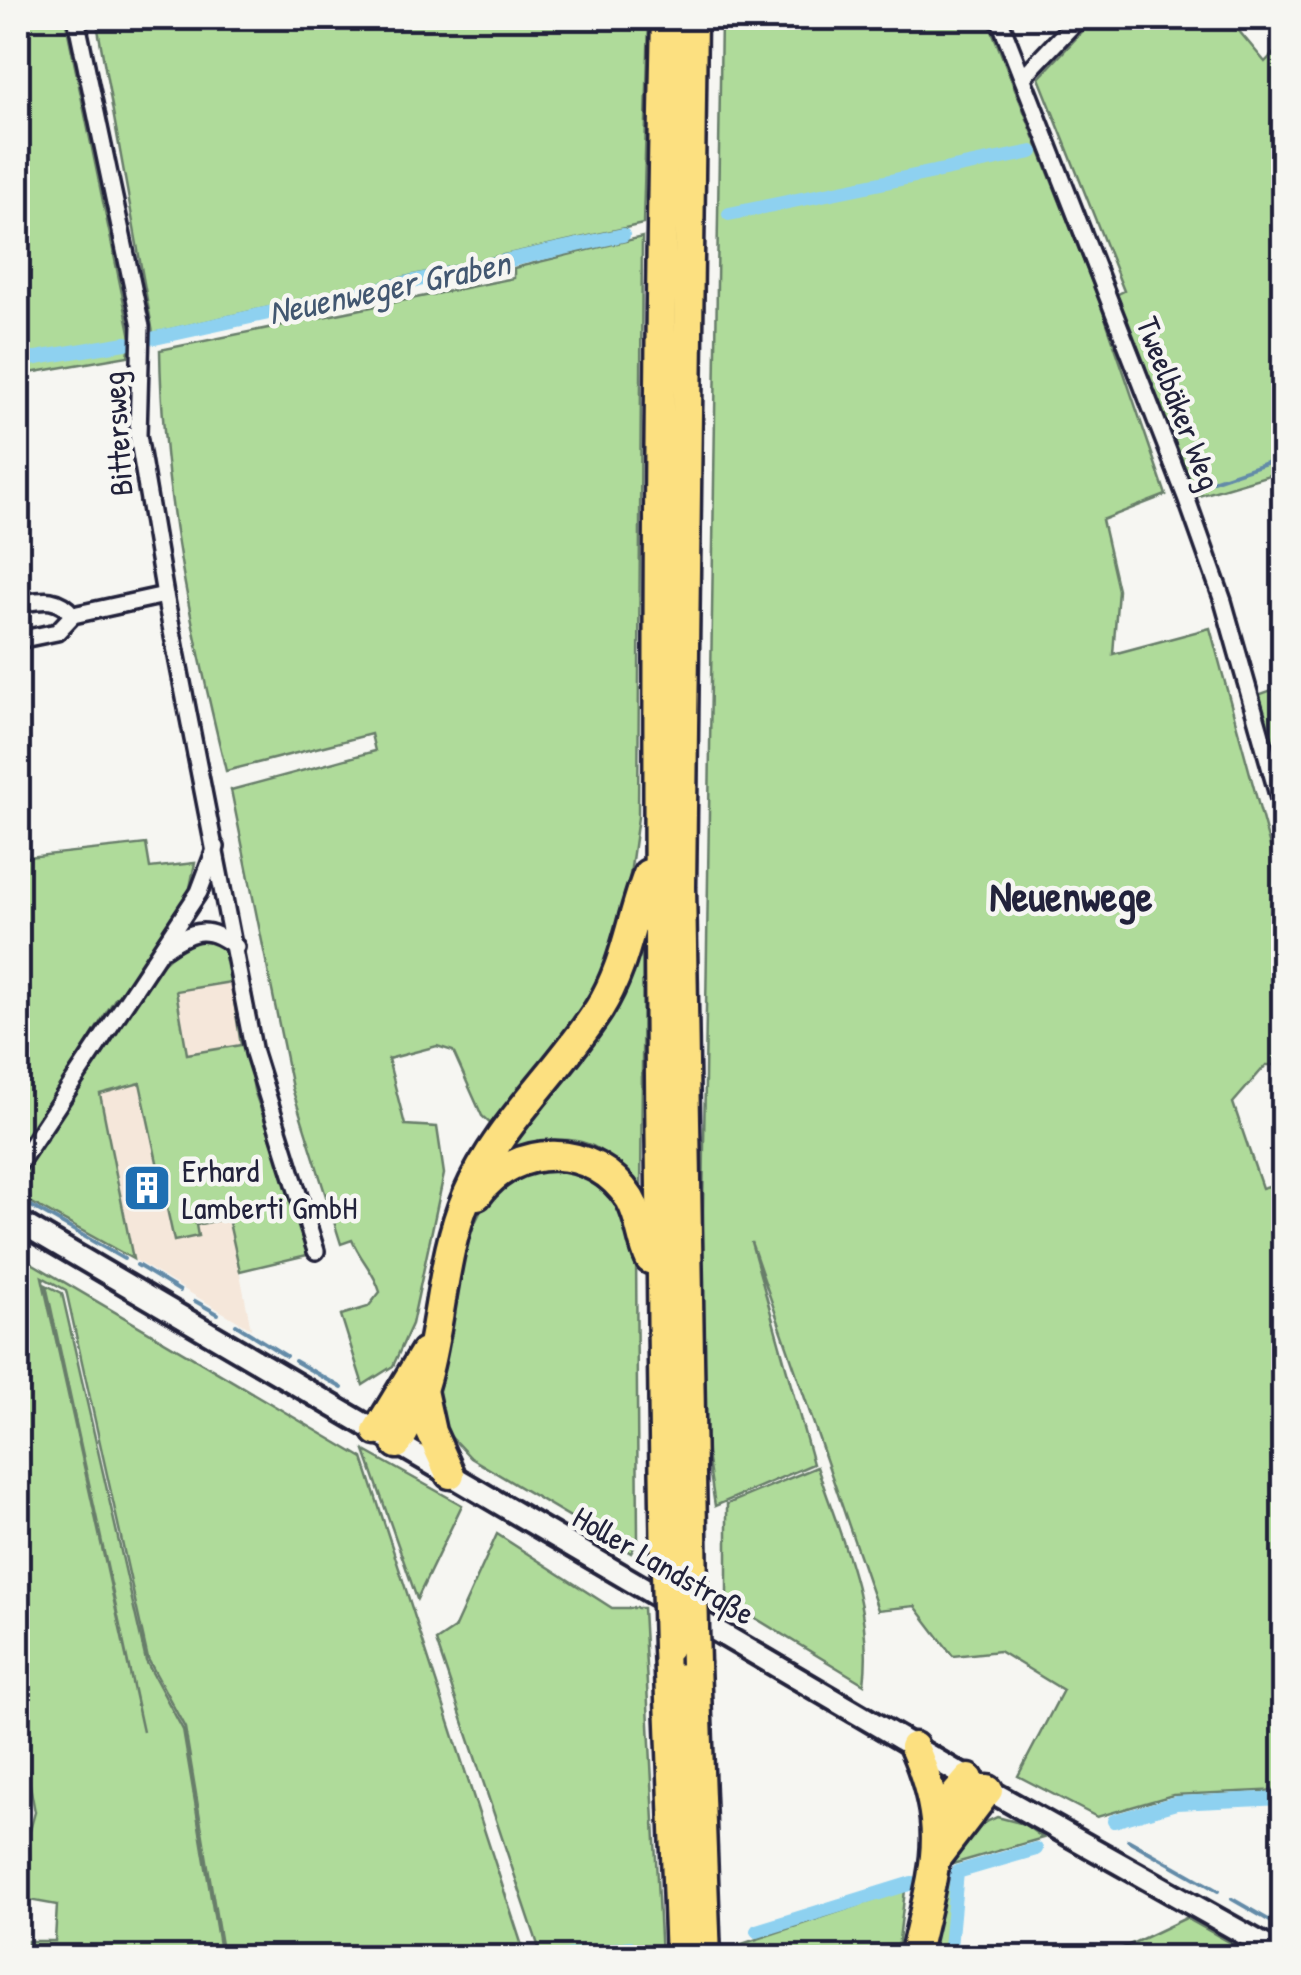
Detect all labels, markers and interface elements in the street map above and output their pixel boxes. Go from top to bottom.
water label: Neuenweger Graben [264,238,517,336]
street label: Tweelbäker Weg [1126,310,1232,496]
street label: Bittersweg [91,370,143,498]
district label: Neuenwege [989,867,1153,925]
place label: Erhard Lamberti GmbH [182,1149,357,1229]
building icon: Erhard Lamberti GmbH [121,1162,173,1214]
street label: Holler Landstraße [565,1496,763,1635]

